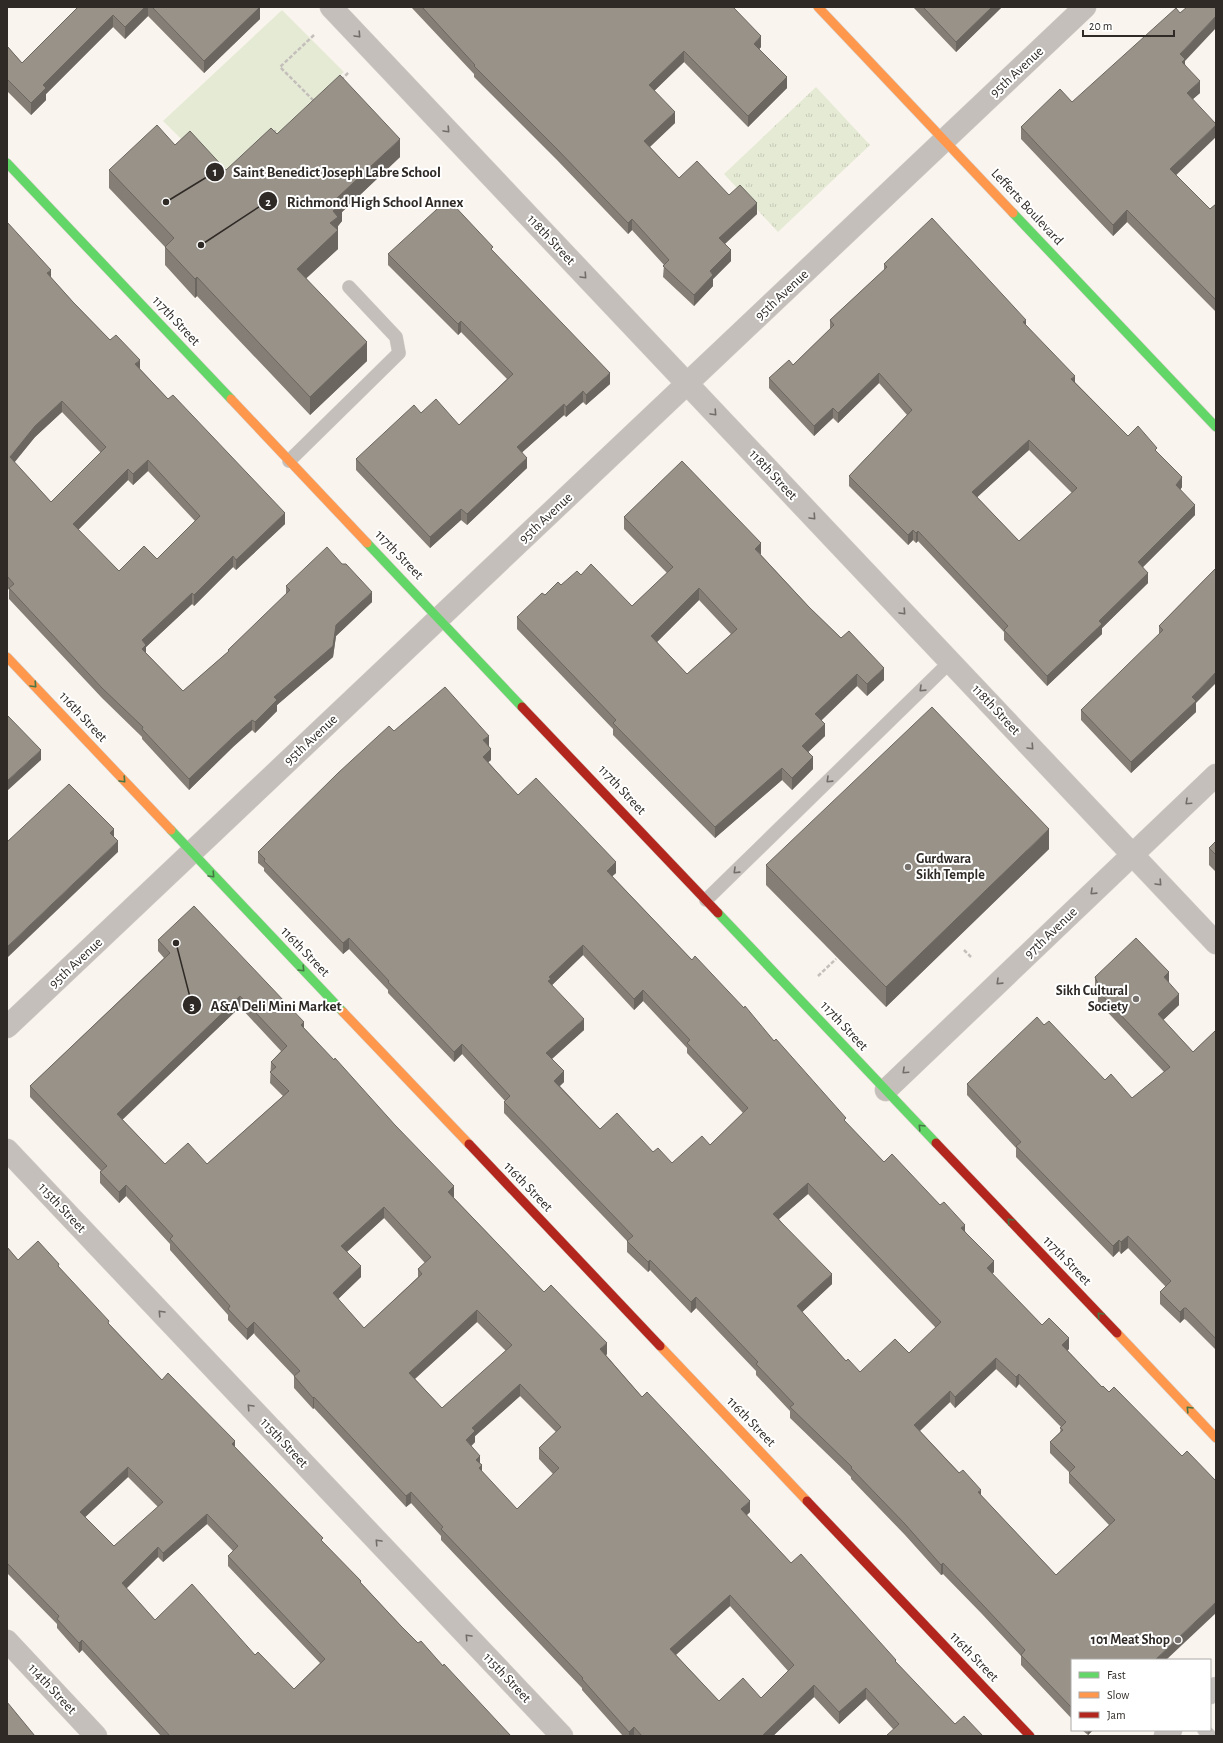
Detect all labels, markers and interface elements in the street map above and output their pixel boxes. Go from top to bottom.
scale bar [1083,12,1174,38]
text: 20 m [1089,20,1112,32]
one-way arrow [353,30,361,38]
street label: 95th Avenue [988,44,1046,100]
one-way arrow [443,125,450,133]
callout: Saint Benedict Joseph Labre School [205,158,449,185]
text: Saint Benedict Joseph Labre School [233,165,441,180]
text: 1 [213,166,217,178]
street label: Lefferts Boulevard [988,166,1066,248]
callout: Richmond High School Annex [258,188,471,215]
text: Richmond High School Annex [287,195,463,210]
text: 2 [265,196,271,208]
street label: 118th Street [524,212,578,268]
street label: 95th Avenue [753,267,811,323]
one-way arrow [580,271,587,279]
street label: 117th Street [150,293,203,349]
one-way arrow [709,408,717,416]
street label: 118th Street [746,447,800,503]
street label: 95th Avenue [517,490,575,546]
one-way arrow [808,513,815,520]
street label: 117th Street [372,528,426,583]
one-way arrow [898,607,905,615]
one-way arrow [29,680,37,688]
street label: 118th Street [969,682,1023,738]
one-way arrow [919,684,927,692]
street label: 116th Street [56,689,110,745]
street label: 95th Avenue [282,712,340,768]
one-way arrow [1026,742,1033,750]
street label: 117th Street [596,762,649,818]
one-way arrow [118,775,126,783]
one-way arrow [826,775,834,783]
one-way arrow [1185,797,1193,805]
place label: Gurdwara Sikh Temple [916,852,985,882]
marker: Gurdwara Sikh Temple [903,862,913,872]
one-way arrow [733,866,741,874]
one-way arrow [207,870,214,877]
one-way arrow [1155,878,1162,886]
one-way arrow [1091,887,1098,894]
street label: 97th Avenue [1022,905,1080,961]
street label: 116th Street [278,924,332,980]
street label: 95th Avenue [47,935,105,991]
one-way arrow [297,964,304,972]
one-way arrow [996,977,1004,984]
place label: Sikh Cultural Society [1056,984,1129,1014]
callout: A&A Deli Mini Market [182,992,350,1019]
marker: Sikh Cultural Society [1131,994,1141,1004]
street label: 117th Street [818,998,871,1054]
text: A&A Deli Mini Market [210,999,342,1014]
text: 3 [189,1000,195,1012]
one-way arrow [902,1066,910,1074]
one-way arrow [918,1124,925,1132]
street label: 116th Street [501,1159,555,1215]
street label: 115th Street [36,1180,89,1236]
one-way arrow [1007,1218,1015,1226]
street label: 117th Street [1040,1234,1094,1289]
one-way arrow [158,1310,166,1318]
one-way arrow [1097,1312,1104,1320]
street label: 116th Street [724,1394,778,1450]
one-way arrow [248,1404,255,1412]
one-way arrow [1187,1407,1194,1414]
street label: 115th Street [258,1415,311,1471]
one-way arrow [376,1539,383,1547]
street label: 116th Street [947,1629,1001,1685]
place label: 101 Meat Shop [1091,1633,1170,1647]
one-way arrow [465,1634,473,1642]
marker: 101 Meat Shop [1173,1635,1183,1645]
street label: 115th Street [481,1650,534,1706]
legend [1071,1659,1211,1731]
street label: 114th Street [25,1661,79,1717]
text: Fast [1107,1669,1126,1681]
text: Slow [1107,1689,1129,1701]
text: Jam [1107,1709,1126,1721]

